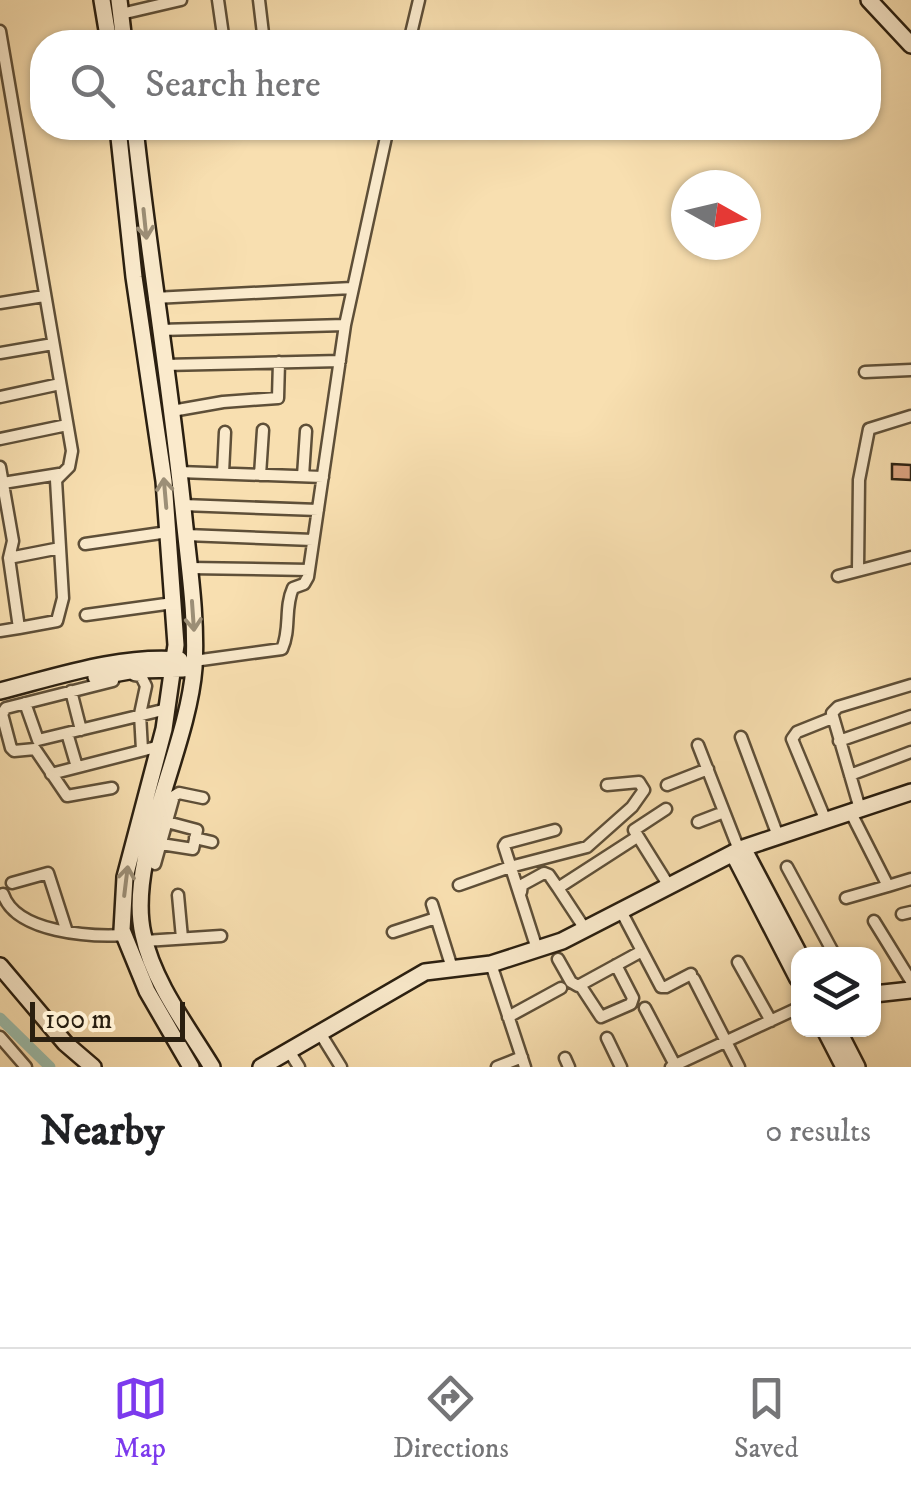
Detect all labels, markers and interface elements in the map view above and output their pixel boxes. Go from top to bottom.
search box [30,30,881,140]
icon: search [65,58,120,113]
text: Search here [145,61,321,109]
north arrow [671,170,761,260]
one-way arrow [136,208,155,240]
one-way arrow [155,477,174,509]
one-way arrow [184,600,203,632]
one-way arrow [117,866,136,898]
map controls [791,947,881,1037]
button: layers [791,947,881,1037]
scale bar [30,997,185,1042]
text: 100 m [45,1002,112,1037]
text: Nearby [40,1106,164,1158]
text: 0 results [765,1112,871,1152]
tab: Map [113,1371,168,1466]
tab: Directions [393,1371,509,1466]
tab: Saved [734,1371,798,1466]

